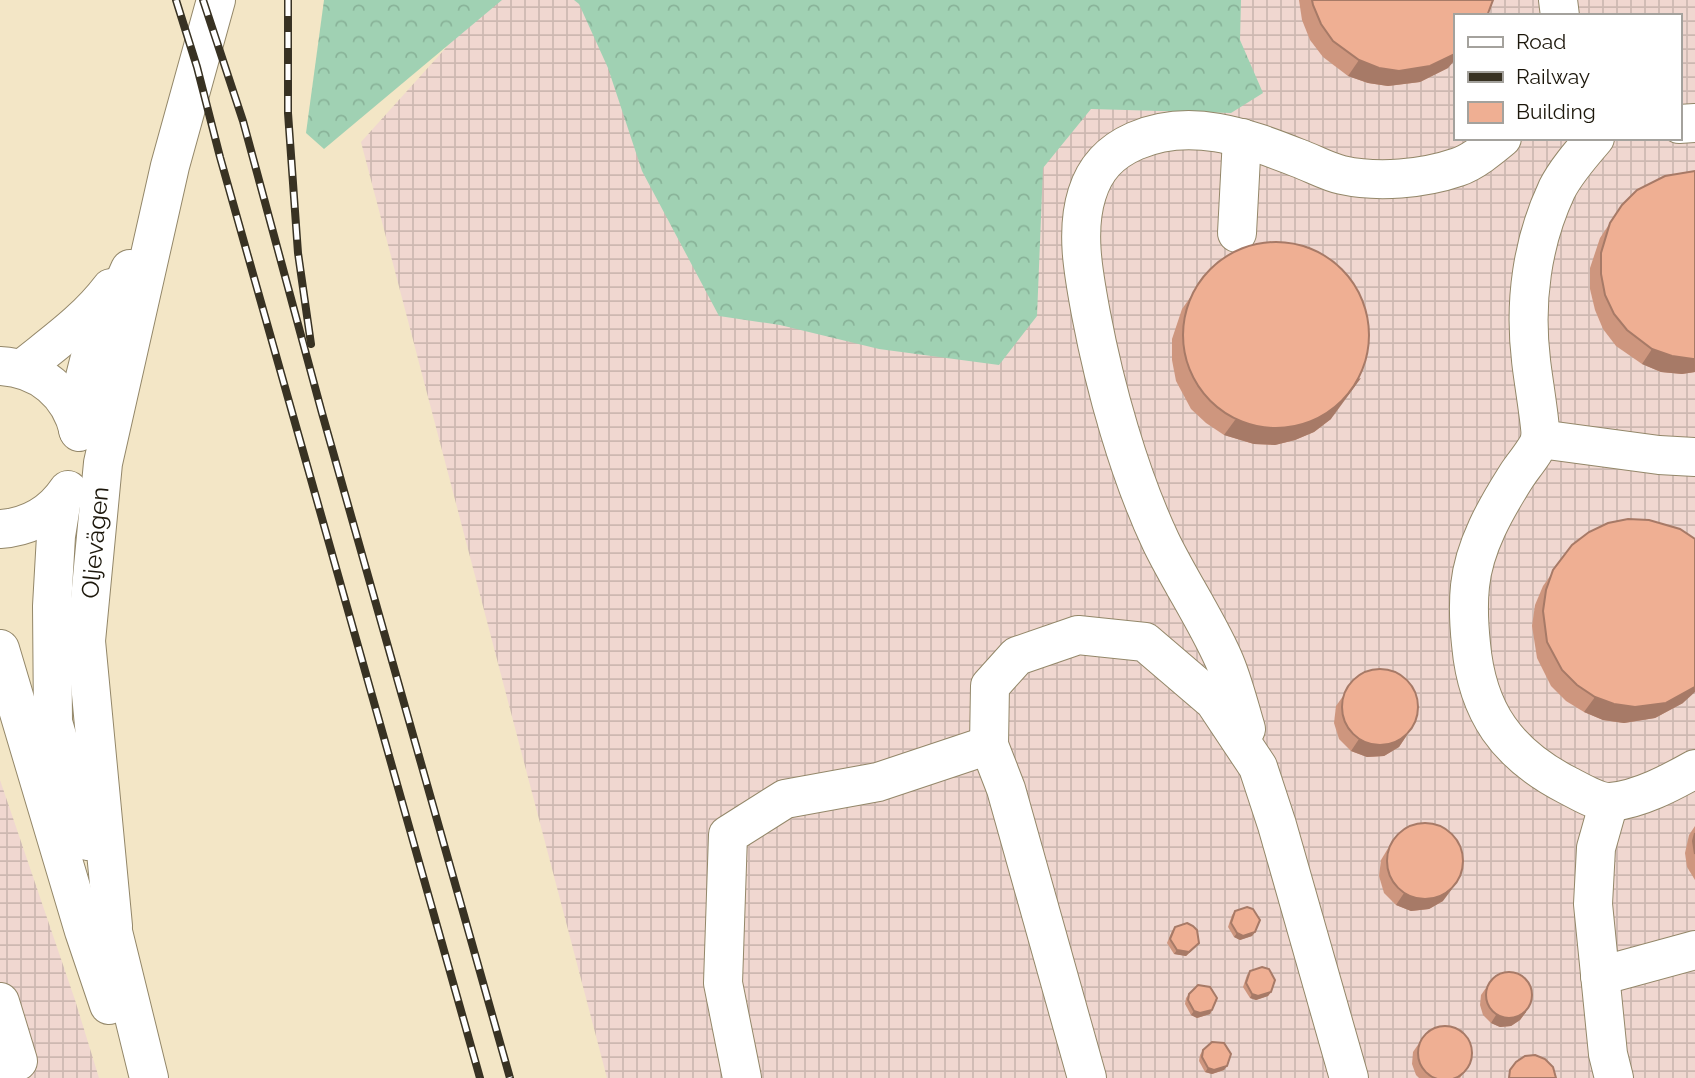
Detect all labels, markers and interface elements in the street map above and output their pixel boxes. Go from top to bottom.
legend [1454,14,1681,140]
text: Road [1516,29,1566,54]
text: Railway [1516,64,1590,89]
text: Building [1516,99,1596,124]
street label: Oljevägen [75,485,115,600]

